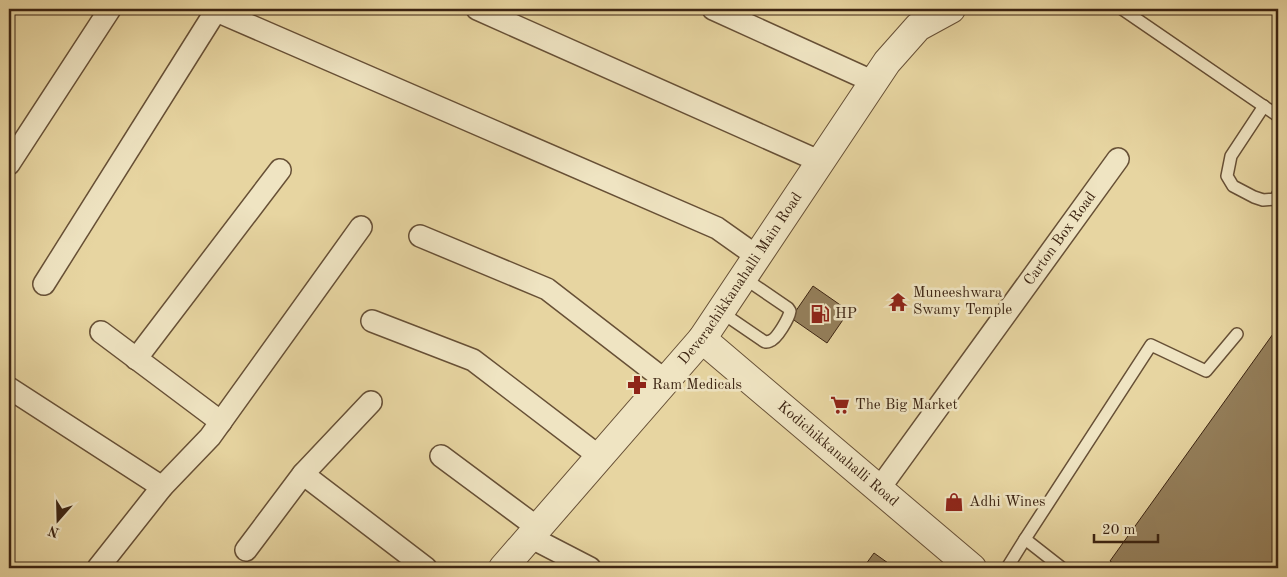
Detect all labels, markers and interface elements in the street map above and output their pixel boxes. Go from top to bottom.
street label: Carton Box Road [1021,189,1099,288]
street label: Deverachikkanahalli Main Road [676,190,805,367]
place label: Muneeshwara Swamy Temple [913,286,1012,318]
temple icon: Muneeshwara Swamy Temple [887,291,909,313]
fuel station icon: HP [809,303,831,325]
place label: HP [835,307,857,322]
pharmacy icon: Ram Medicals [626,374,648,396]
place label: Ram Medicals [652,378,742,393]
supermarket icon: The Big Market [829,394,851,416]
place label: The Big Market [855,398,958,413]
street label: Kodichikkanahalli Road [774,399,901,510]
shop icon: Adhi Wines [943,491,965,513]
north arrow [32,494,82,544]
place label: Adhi Wines [969,495,1046,510]
scale bar [1094,512,1158,544]
text: N [46,523,61,540]
text: 20 m [1102,523,1136,538]

